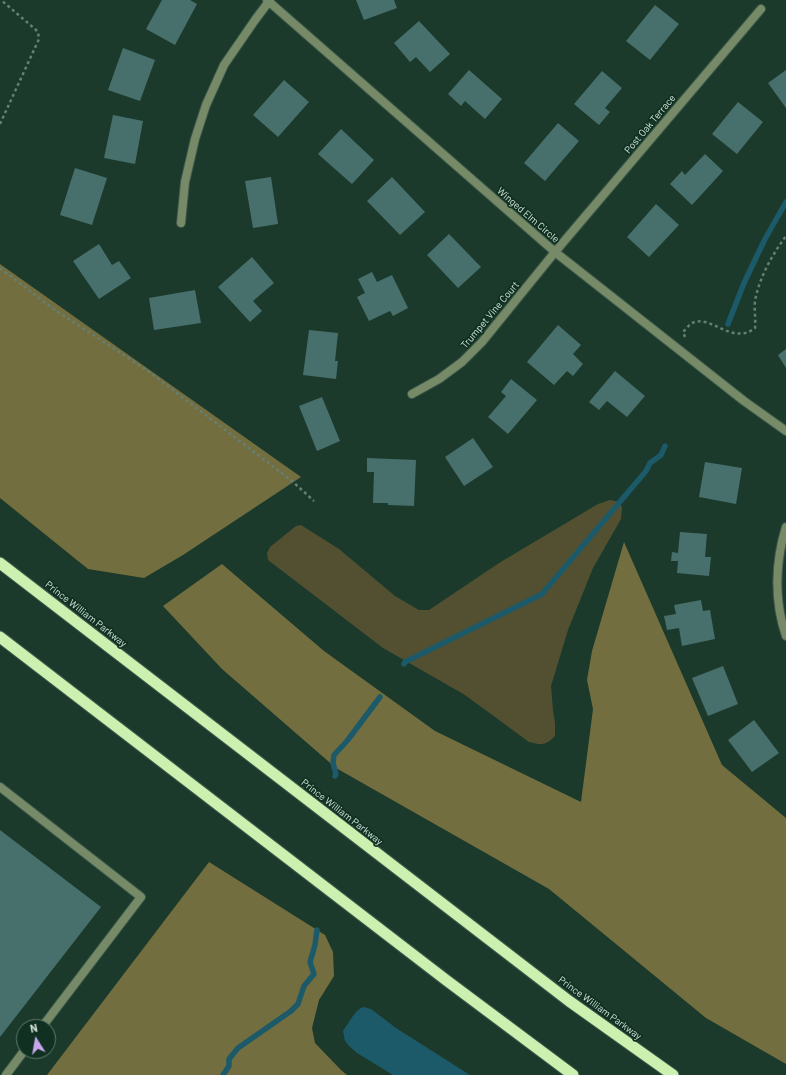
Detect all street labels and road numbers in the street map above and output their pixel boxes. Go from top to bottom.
street label: Post Oak Terrace [622,92,678,156]
street label: Winged Elm Circle [494,185,562,245]
street label: Trumpet Vine Court [458,279,522,351]
street label: Prince William Parkway [43,578,129,650]
street label: Prince William Parkway [299,776,385,848]
street label: Prince William Parkway [556,974,644,1042]

